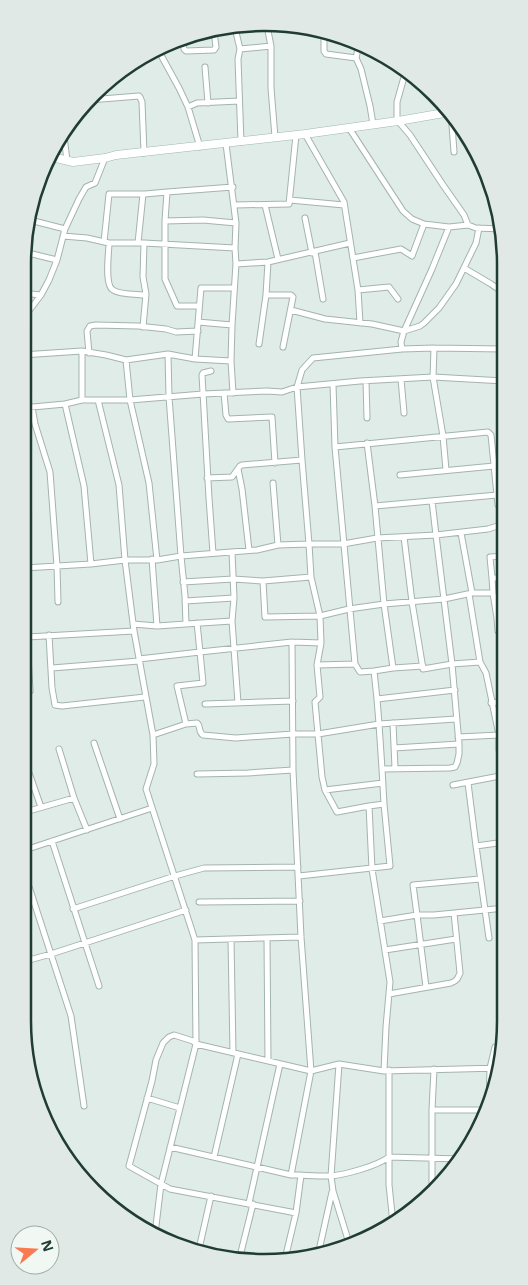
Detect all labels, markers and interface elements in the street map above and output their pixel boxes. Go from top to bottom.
north arrow [10,1225,60,1275]
text: N [37,1237,59,1254]

